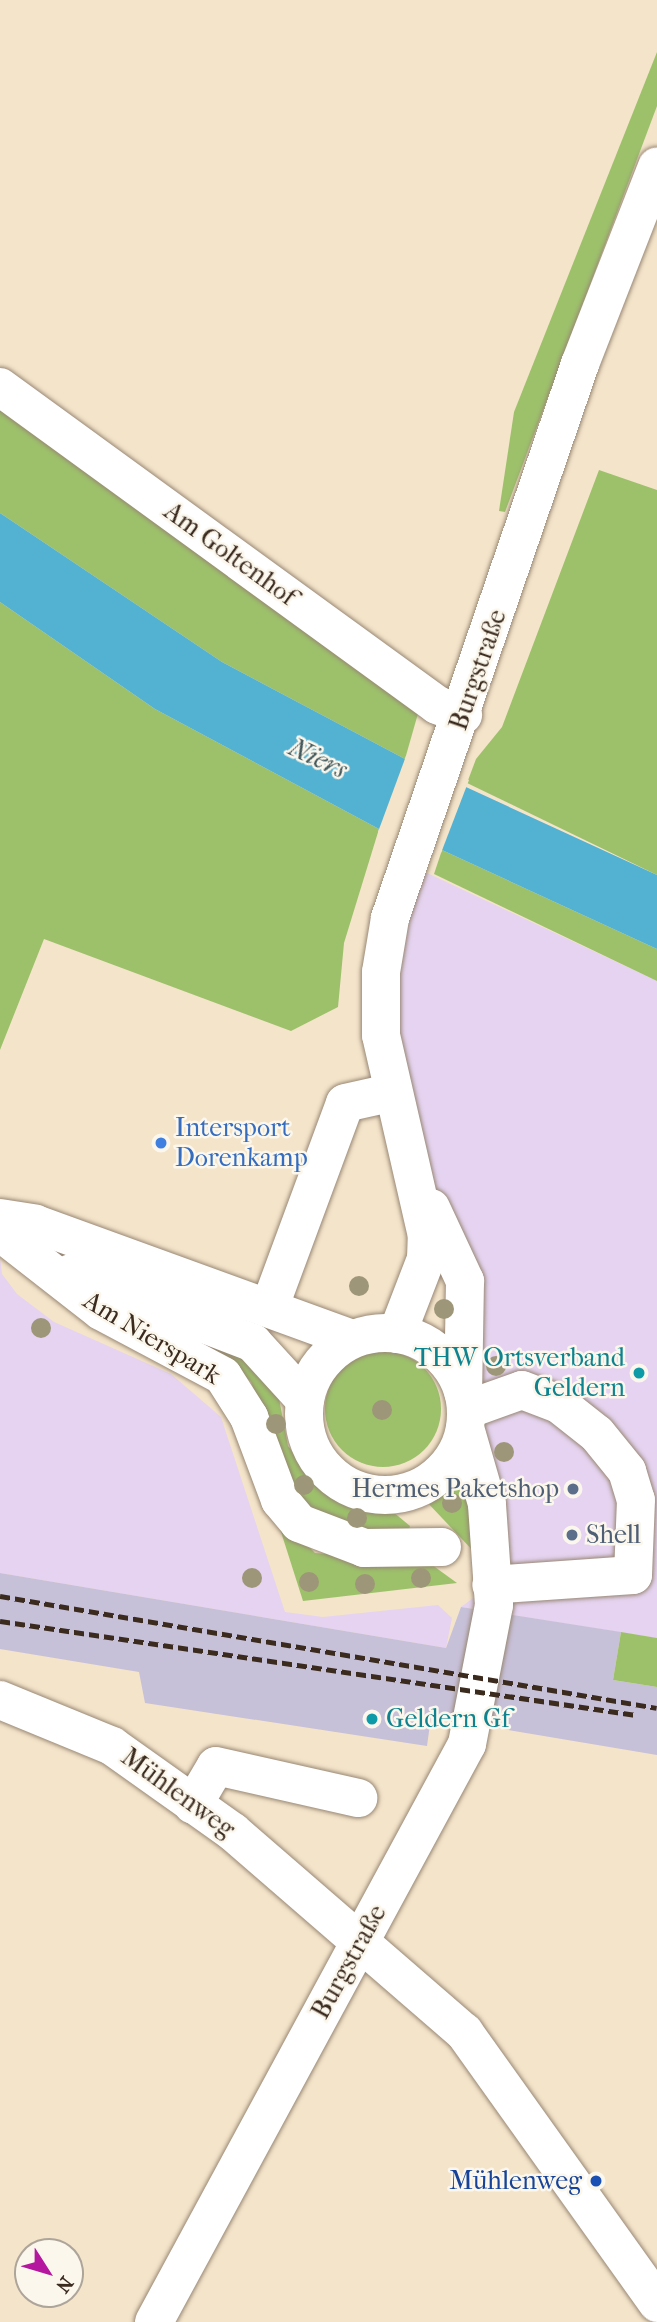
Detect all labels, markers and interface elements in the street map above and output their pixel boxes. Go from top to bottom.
street label: Am Goltenhof [158,496,302,612]
street label: Burgstraße [443,606,513,734]
water label: Niers [283,730,353,786]
place label: Intersport Dorenkamp [175,1112,308,1174]
marker: Intersport Dorenkamp [153,1135,169,1151]
street label: Am Nierspark [78,1285,226,1391]
place label: THW Ortsverband Geldern [414,1342,625,1404]
marker: THW Ortsverband Geldern [631,1365,647,1381]
place label: Hermes Paketshop [351,1473,559,1505]
marker: Hermes Paketshop [565,1481,581,1497]
place label: Shell [586,1519,641,1551]
marker: Shell [564,1527,580,1543]
place label: Geldern Gf [386,1703,510,1735]
marker: Geldern Gf [364,1711,380,1727]
street label: Mühlenweg [115,1741,241,1845]
street label: Burgstraße [305,1900,393,2024]
place label: Mühlenweg [449,2165,582,2197]
marker: Mühlenweg [588,2173,604,2189]
north arrow [14,2238,84,2308]
text: N [51,2272,77,2297]

